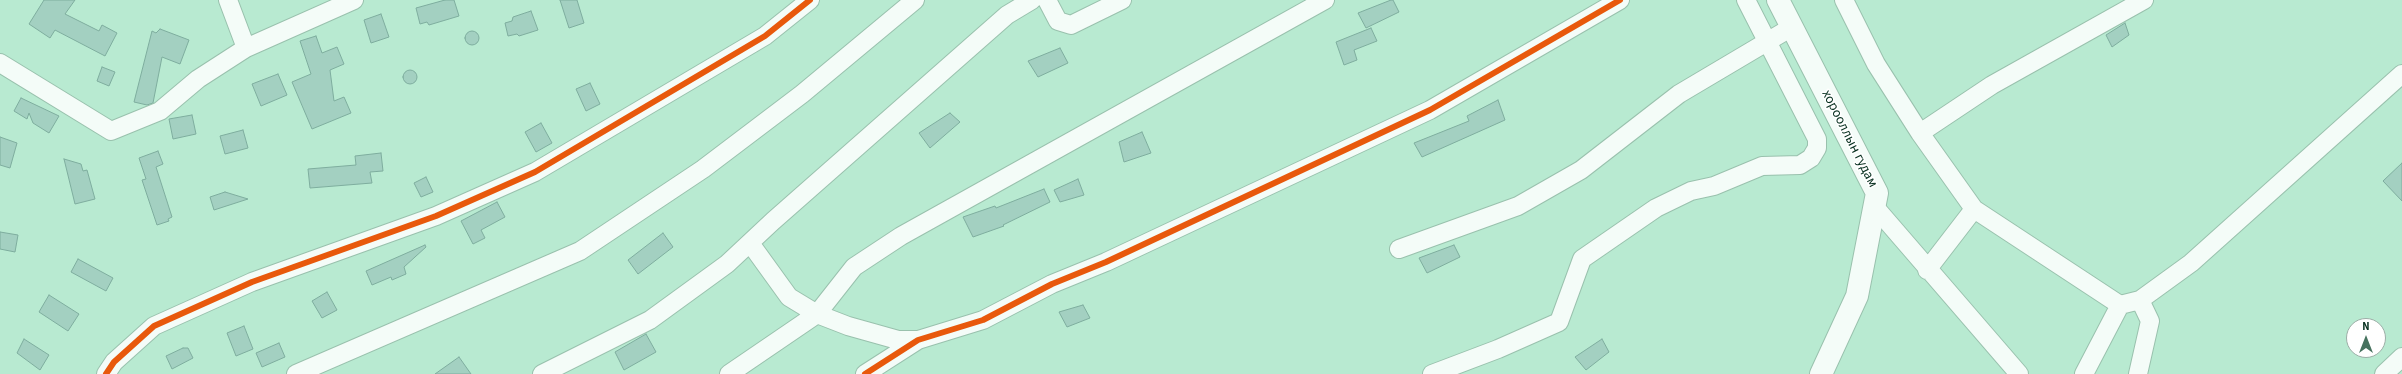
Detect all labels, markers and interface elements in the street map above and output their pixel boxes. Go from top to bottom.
street label: хорооллын гудам [1817,88,1881,190]
north arrow [2346,318,2386,358]
text: N [2362,319,2370,334]

